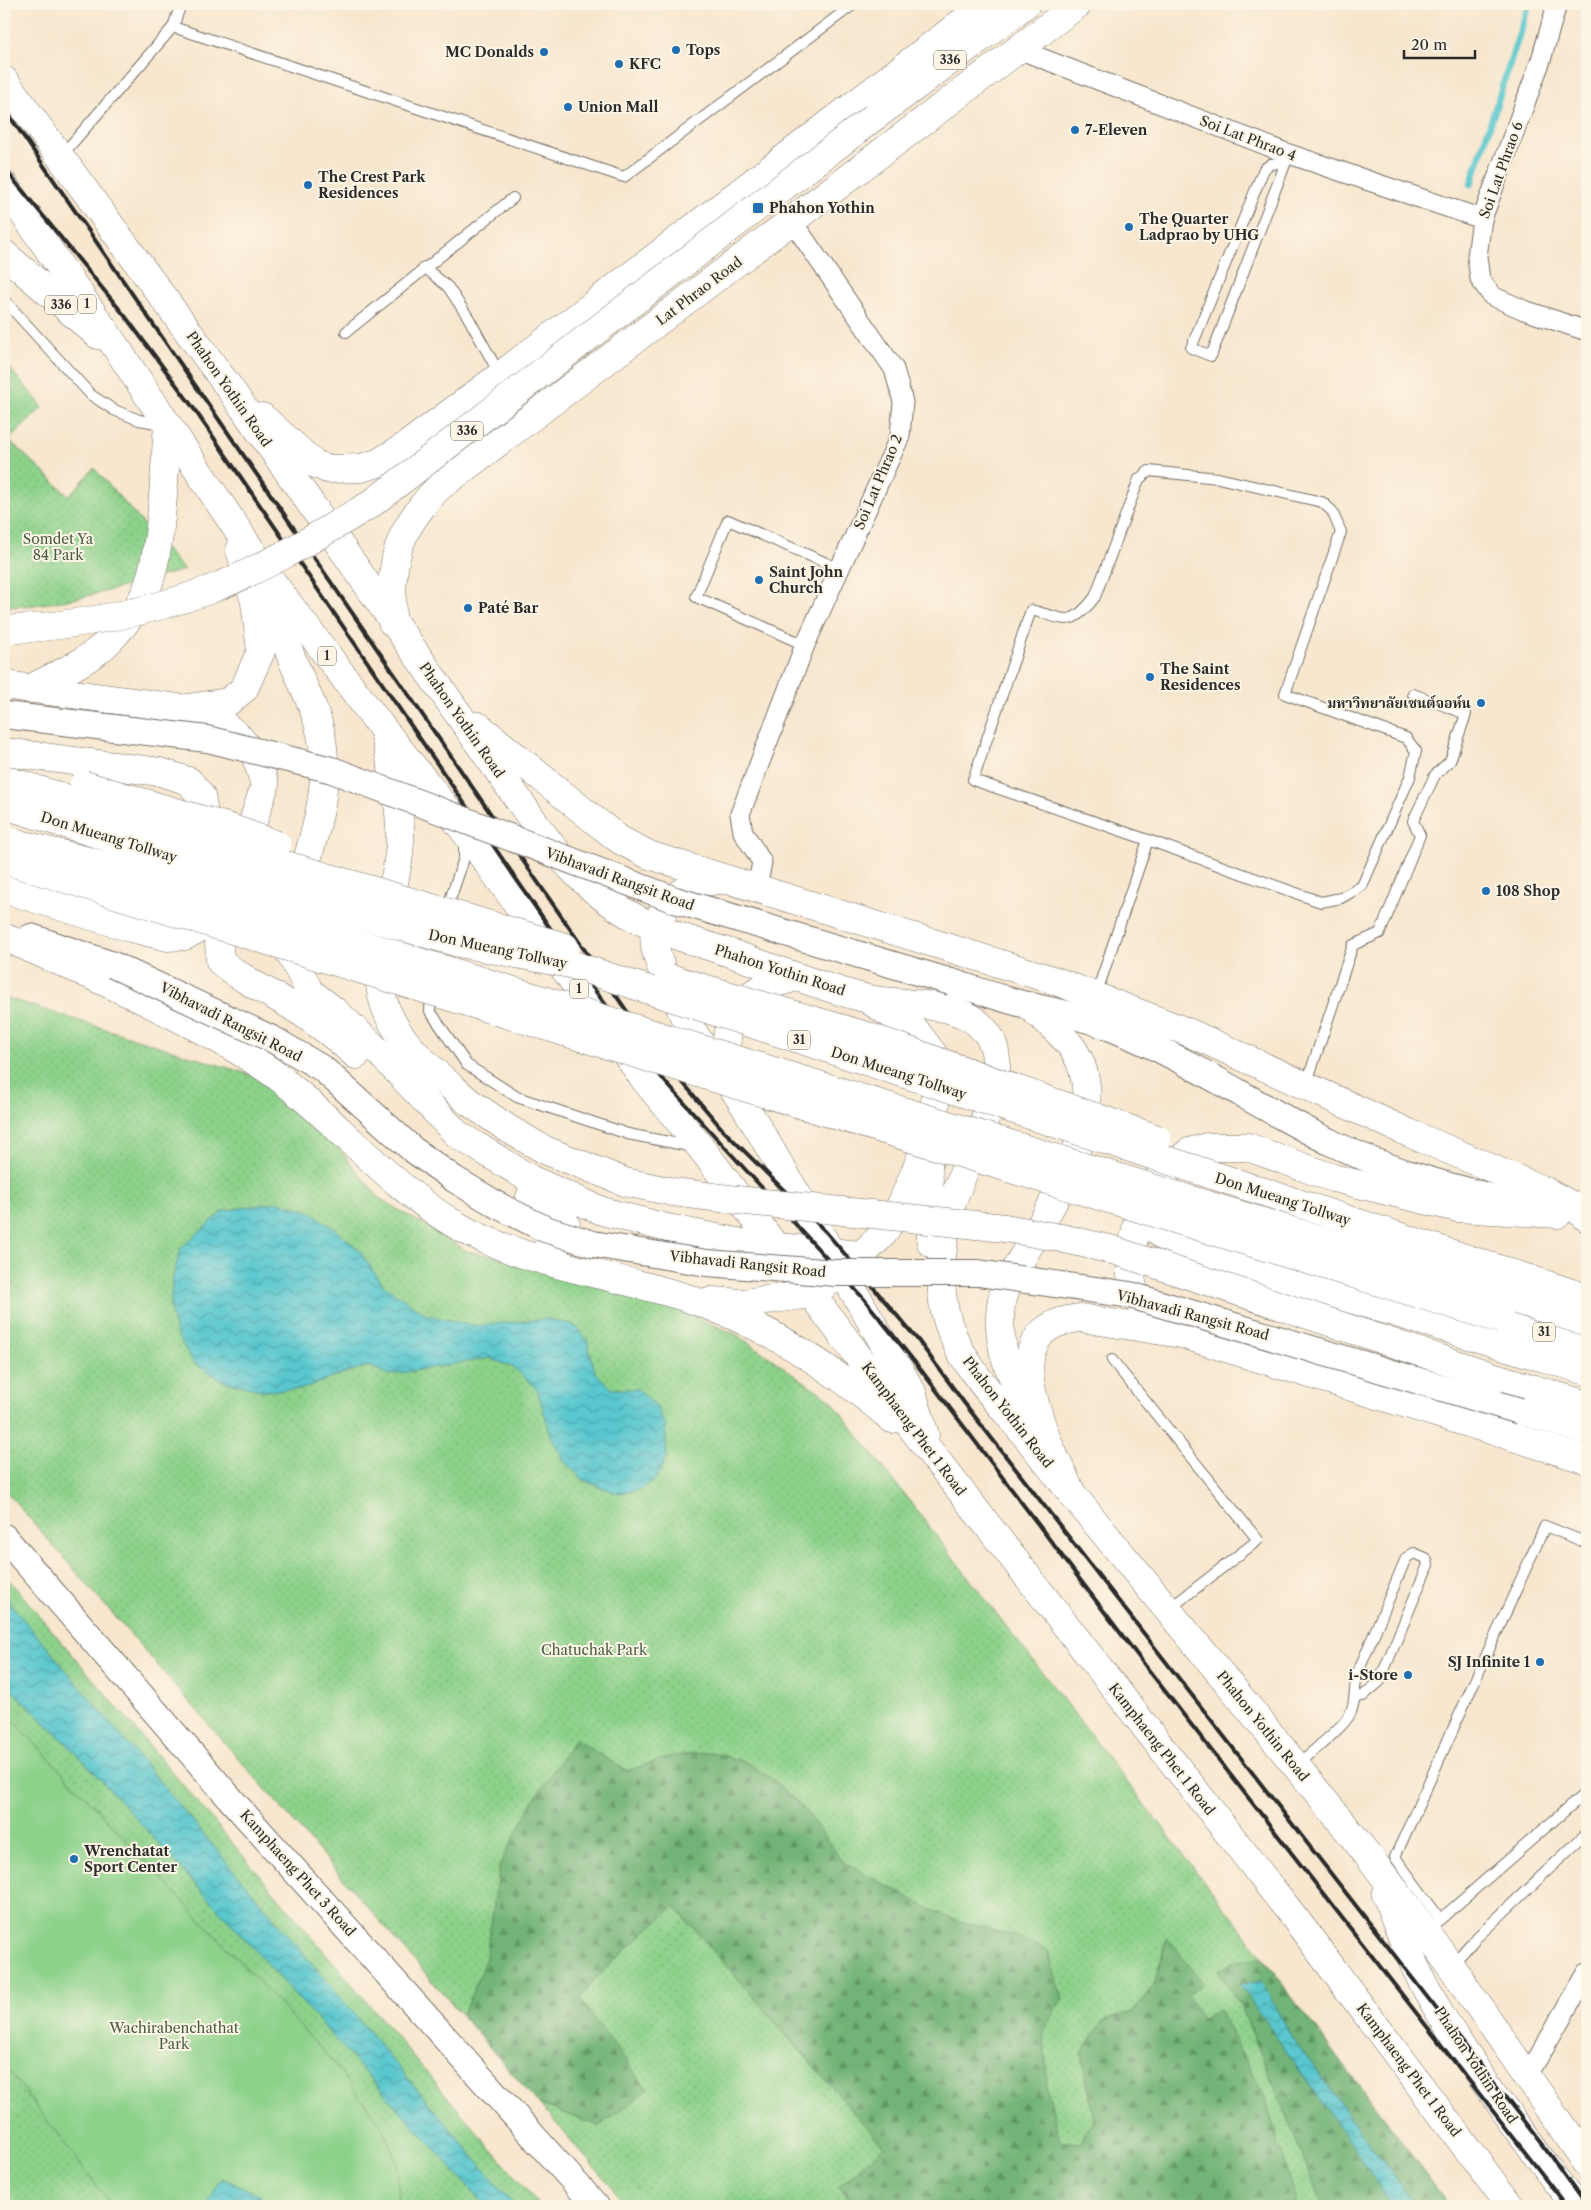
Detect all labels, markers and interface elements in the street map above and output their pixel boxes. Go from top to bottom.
scale bar [1404,28,1475,60]
text: 20 m [1411,35,1447,54]
place label: Tops [686,41,720,59]
place label: MC Donalds [445,43,534,61]
marker: Tops [670,44,682,56]
marker: MC Donalds [538,46,550,58]
road number: 336 [934,50,966,70]
place label: KFC [629,55,661,73]
marker: KFC [613,58,625,70]
place label: Union Mall [578,98,658,116]
marker: Union Mall [562,101,574,113]
street label: Soi Lat Phrao 4 [1197,111,1299,165]
street label: Soi Lat Phrao 6 [1475,119,1527,221]
place label: 7-Eleven [1085,121,1148,139]
marker: 7-Eleven [1069,124,1081,136]
place label: The Crest Park Residences [318,168,426,202]
marker: The Crest Park Residences [302,179,314,191]
place label: Phahon Yothin [769,199,875,217]
marker: Phahon Yothin [751,201,765,215]
place label: The Quarter Ladprao by UHG [1139,210,1259,244]
marker: The Quarter Ladprao by UHG [1123,221,1135,233]
street label: Lat Phrao Road [652,252,746,329]
road number: 1 [78,294,96,314]
road number: 336 [45,296,77,314]
street label: Phahon Yothin Road [182,328,276,451]
road number: 336 [451,422,483,441]
street label: Soi Lat Phrao 2 [850,432,906,532]
park label: Somdet Ya 84 Park [23,530,94,564]
place label: Saint John Church [769,563,844,597]
marker: Saint John Church [753,574,765,586]
place label: Paté Bar [478,599,538,617]
marker: Paté Bar [462,602,474,614]
road number: 1 [318,646,336,666]
street label: Phahon Yothin Road [415,659,509,782]
place label: The Saint Residences [1160,660,1240,694]
marker: The Saint Residences [1144,671,1156,683]
place label: มหาวิทยาลัยเซนต์จอห์น [1327,694,1472,712]
marker: มหาวิทยาลัยเซนต์จอห์น [1475,697,1487,709]
street label: Don Mueang Tollway [39,808,180,866]
street label: Vibhavadi Rangsit Road [542,843,697,914]
place label: 108 Shop [1496,882,1560,900]
marker: 108 Shop [1480,885,1492,897]
street label: Don Mueang Tollway [427,925,569,973]
street label: Phahon Yothin Road [712,940,848,1000]
street label: Vibhavadi Rangsit Road [156,978,305,1066]
road number: 1 [570,980,588,999]
road number: 31 [788,1030,810,1050]
street label: Don Mueang Tollway [829,1043,969,1103]
street label: Don Mueang Tollway [1213,1169,1353,1229]
street label: Vibhavadi Rangsit Road [668,1247,828,1281]
street label: Vibhavadi Rangsit Road [1114,1286,1272,1344]
road number: 31 [1533,1322,1555,1341]
street label: Phahon Yothin Road [959,1353,1057,1472]
street label: Kamphaeng Phet 1 Road [858,1359,970,1500]
park label: Chatuchak Park [541,1641,648,1659]
place label: SJ Infinite 1 [1448,1653,1531,1671]
marker: SJ Infinite 1 [1534,1656,1546,1668]
place label: i-Store [1348,1666,1398,1684]
street label: Phahon Yothin Road [1213,1667,1313,1785]
marker: i-Store [1402,1669,1414,1681]
street label: Kamphaeng Phet 1 Road [1105,1679,1219,1819]
street label: Kamphaeng Phet 3 Road [236,1806,360,1940]
place label: Wrenchatat Sport Center [83,1842,177,1876]
marker: Wrenchatat Sport Center [68,1853,80,1865]
street label: Kamphaeng Phet 1 Road [1353,2000,1465,2141]
street label: Phahon Yothin Road [1430,2003,1522,2127]
park label: Wachirabenchathat Park [108,2019,239,2053]

